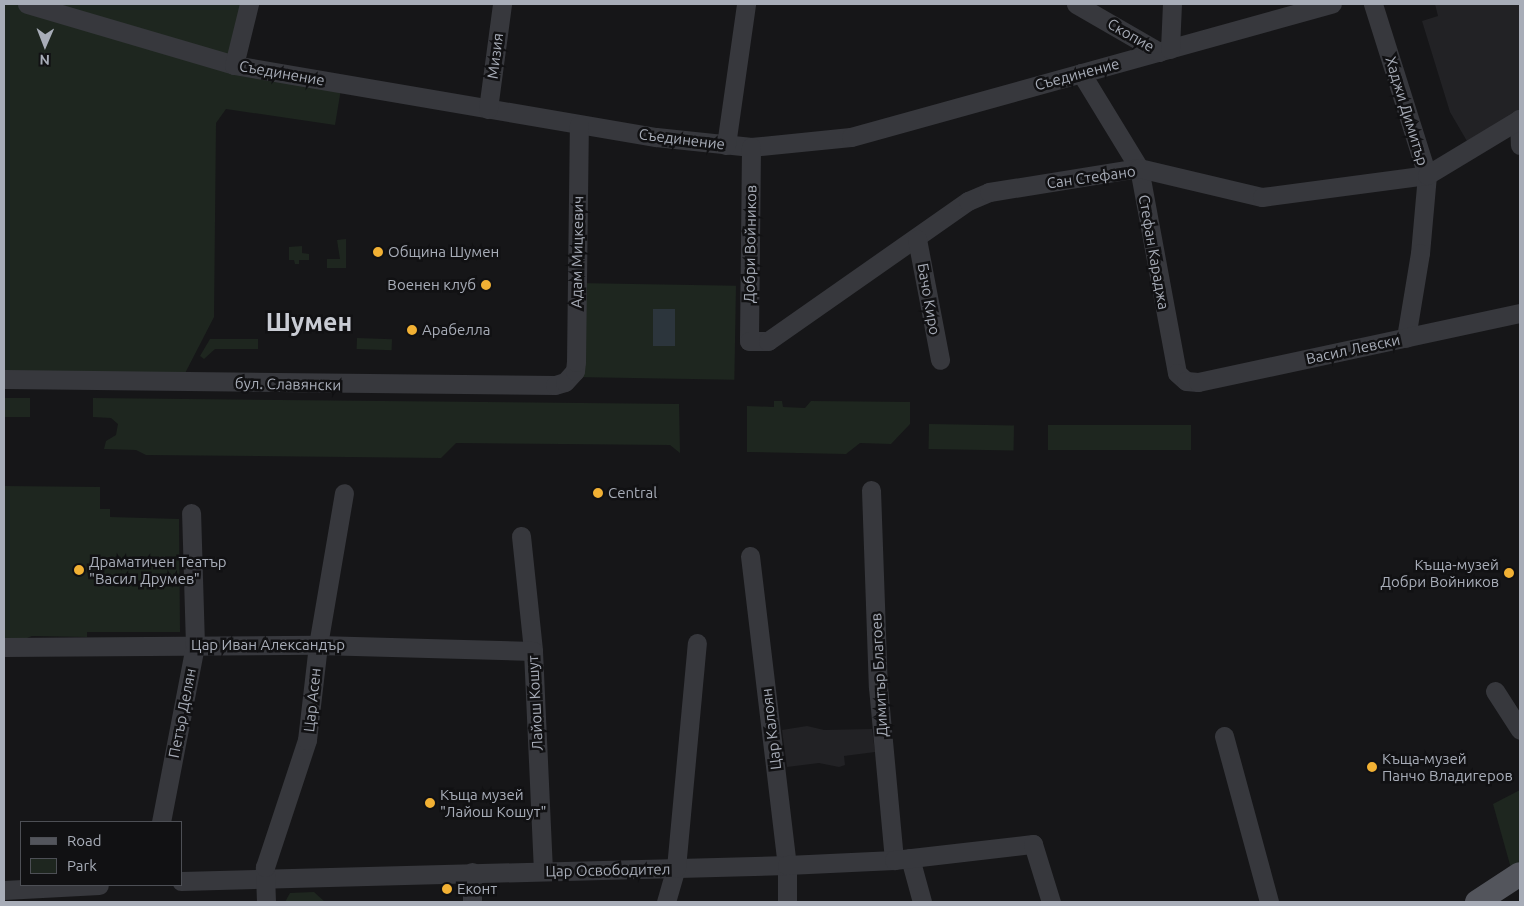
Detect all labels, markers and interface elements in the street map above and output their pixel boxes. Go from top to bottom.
street label: Скопие [1104,14,1158,56]
north arrow [20,20,70,70]
street label: Мизия [483,32,507,80]
text: N [39,52,50,68]
street label: Съединение [1033,54,1121,94]
street label: Хаджи Димитър [1382,54,1432,168]
street label: Съединение [238,57,326,89]
street label: Съединение [638,125,726,153]
street label: Сан Стефано [1045,162,1137,192]
street label: Добри Войников [740,185,760,303]
street label: Стефан Караджа [1135,193,1173,311]
street label: Адам Мицкевич [567,196,587,308]
place label: Община Шумен [388,243,499,261]
marker: Община Шумен [372,246,384,258]
street label: Бачо Киро [914,262,944,336]
place label: Военен клуб [387,276,476,294]
marker: Военен клуб [480,279,492,291]
district label: Шумен [266,307,352,337]
place label: Арабелла [422,321,491,339]
marker: Арабелла [406,324,418,336]
street label: Васил Левски [1304,330,1402,368]
street label: бул. Славянски [235,374,341,394]
place label: Central [608,484,657,502]
marker: Central [592,487,604,499]
place label: Драматичен Театър "Васил Друмев" [89,552,227,587]
place label: Къща-музей Добри Войников [1381,555,1499,590]
marker: Драматичен Театър "Васил Друмев" [73,564,85,576]
marker: Къща-музей Добри Войников [1503,567,1515,579]
street label: Димитър Благоев [867,613,891,737]
street label: Цар Иван Александър [191,636,345,654]
street label: Лайош Кошут [524,655,546,751]
street label: Петър Делян [164,667,200,759]
street label: Цар Асен [300,667,324,733]
street label: Цар Калоян [757,687,785,771]
place label: Къща-музей Панчо Владигеров [1382,749,1513,784]
marker: Къща-музей Панчо Владигеров [1366,761,1378,773]
place label: Къща музей "Лайош Кошут" [440,785,547,820]
marker: Къща музей "Лайош Кошут" [424,797,436,809]
legend [20,821,182,886]
text: Road [67,832,102,849]
text: Park [67,857,97,874]
street label: Цар Освободител [545,860,671,880]
place label: Еконт [457,880,497,898]
marker: Еконт [441,883,453,895]

